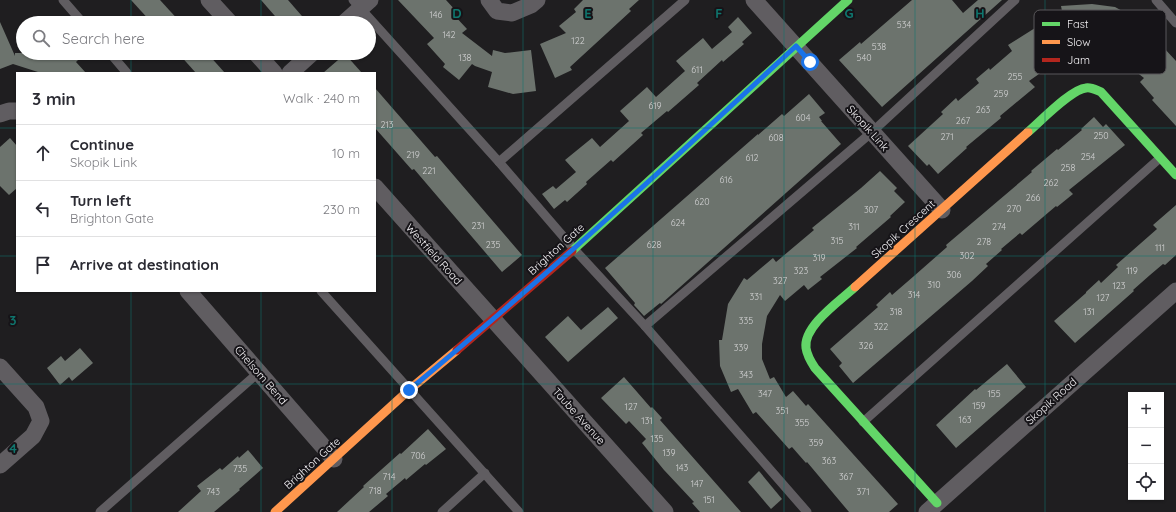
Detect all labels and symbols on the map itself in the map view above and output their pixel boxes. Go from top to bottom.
text: D [452,5,462,21]
text: E [584,5,592,21]
text: F [715,5,723,21]
text: G [844,5,854,21]
text: H [975,5,985,21]
house number: 146 [430,9,443,20]
legend [1034,10,1166,74]
text: Fast [1067,17,1089,31]
house number: 534 [897,19,911,30]
house number: 142 [443,29,455,40]
house number: 122 [571,35,585,46]
text: Slow [1067,35,1091,49]
house number: 538 [872,41,886,52]
house number: 138 [459,52,472,63]
house number: 540 [856,52,872,63]
route start [801,53,819,71]
text: Jam [1067,53,1090,67]
house number: 611 [691,64,703,75]
house number: 255 [1008,71,1022,82]
house number: 259 [994,88,1008,99]
house number: 619 [648,100,662,111]
street label: Skopik Link [844,102,892,154]
house number: 263 [976,104,991,115]
house number: 604 [796,112,811,123]
house number: 267 [956,115,971,126]
house number: 213 [380,119,394,130]
house number: 250 [1093,130,1109,141]
house number: 271 [940,131,954,142]
house number: 608 [768,132,784,143]
house number: 219 [406,149,420,160]
house number: 254 [1081,151,1096,162]
house number: 612 [745,152,759,163]
house number: 258 [1061,162,1076,173]
house number: 221 [422,165,436,176]
house number: 616 [720,174,733,185]
house number: 262 [1044,177,1058,188]
house number: 266 [1026,192,1040,203]
house number: 620 [694,196,710,207]
street label: Skopik Crescent [868,197,938,261]
house number: 270 [1007,203,1021,214]
house number: 307 [864,204,878,215]
house number: 624 [671,217,685,228]
house number: 231 [471,220,485,231]
street label: Brighton Gate [525,220,587,278]
street label: Westfield Road [403,221,465,287]
house number: 311 [848,221,860,232]
house number: 274 [992,221,1006,232]
house number: 315 [831,235,844,246]
house number: 278 [977,236,991,247]
house number: 235 [486,239,500,250]
house number: 628 [647,239,661,250]
house number: 111 [1155,242,1165,253]
house number: 302 [959,250,975,261]
house number: 319 [812,252,826,263]
house number: 323 [794,265,808,276]
house number: 119 [1126,265,1138,276]
house number: 306 [947,269,962,280]
house number: 327 [773,275,787,286]
house number: 310 [927,279,941,290]
house number: 123 [1112,280,1126,291]
house number: 314 [908,289,921,300]
house number: 331 [750,291,762,302]
house number: 127 [1097,292,1110,303]
house number: 318 [890,306,903,317]
house number: 131 [1083,306,1095,317]
text: 3 [10,312,17,328]
house number: 335 [739,315,753,326]
house number: 322 [874,321,888,332]
house number: 326 [859,340,873,351]
house number: 339 [734,342,748,353]
street label: Chelsom Bend [232,343,290,407]
house number: 343 [739,369,753,380]
street label: Skopik Road [1023,374,1079,428]
route end [400,381,418,399]
street label: Taube Avenue [550,385,608,447]
house number: 347 [758,388,772,399]
house number: 155 [987,388,1001,399]
house number: 159 [972,400,986,411]
house number: 127 [625,401,638,412]
house number: 351 [776,405,788,416]
house number: 163 [959,414,972,425]
house number: 131 [641,415,653,426]
house number: 355 [795,417,809,428]
house number: 135 [651,433,664,444]
street label: Brighton Gate [281,434,343,492]
house number: 359 [809,437,823,448]
text: 4 [9,440,17,456]
house number: 139 [662,447,676,458]
house number: 706 [411,450,426,461]
house number: 363 [822,455,836,466]
house number: 143 [676,462,689,473]
house number: 735 [233,463,247,474]
house number: 714 [383,471,396,482]
house number: 367 [839,471,853,482]
house number: 147 [691,478,704,489]
house number: 718 [368,485,382,496]
house number: 743 [206,486,220,497]
house number: 371 [856,486,870,497]
house number: 151 [703,494,715,505]

